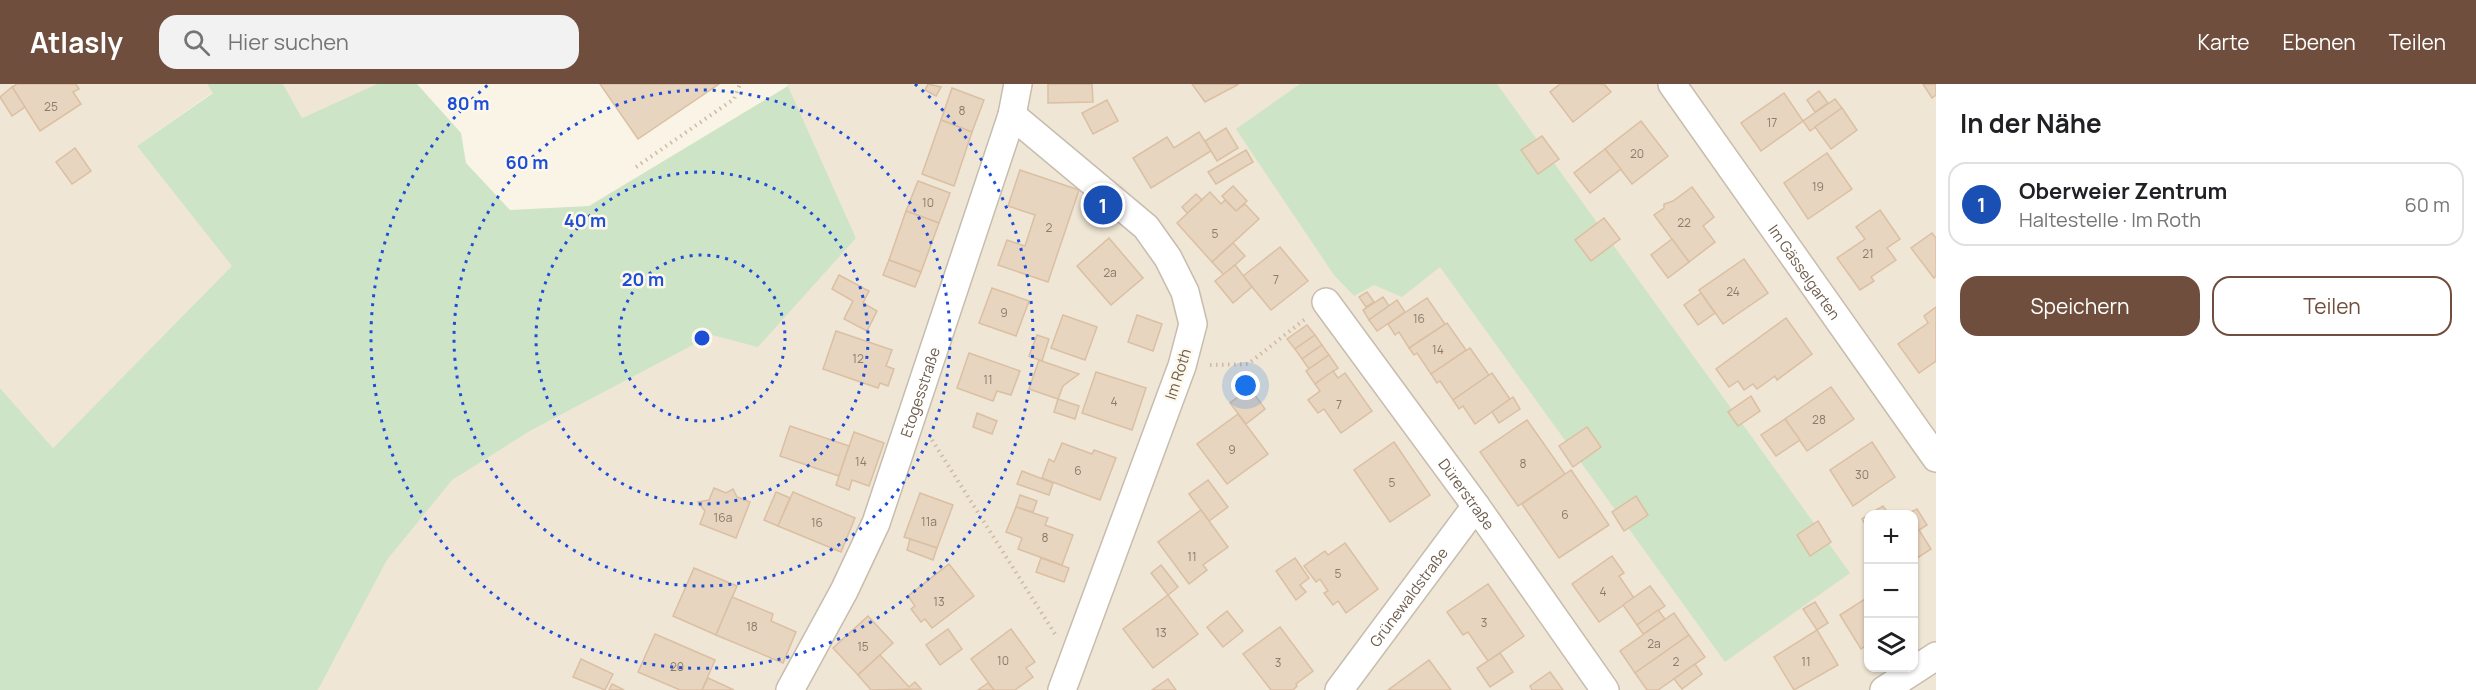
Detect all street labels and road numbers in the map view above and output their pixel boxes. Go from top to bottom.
street label: Im Gässelgarten [1764,220,1846,324]
street label: Etogesstraße [895,344,945,440]
street label: Im Roth [1160,346,1196,402]
street label: Dürerstraße [1434,454,1500,534]
street label: Grünewaldstraße [1364,543,1452,651]

